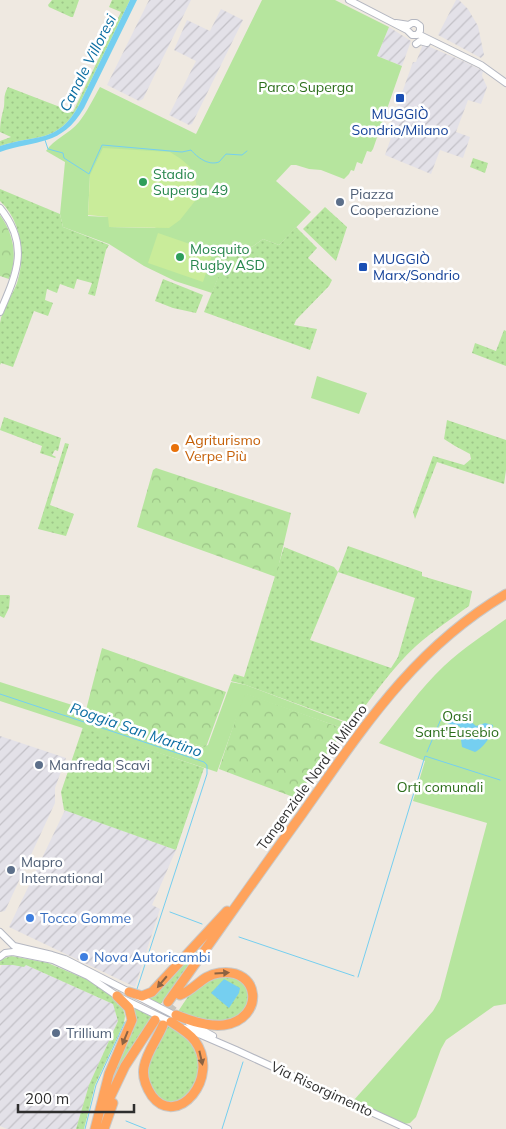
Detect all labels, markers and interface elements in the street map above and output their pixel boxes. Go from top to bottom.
water label: Canale Villoresi [55,11,120,115]
park label: Parco Superga [258,78,354,96]
marker: MUGGIÒ Sondrio/Milano [394,92,406,104]
place label: MUGGIÒ Sondrio/Milano [351,105,449,139]
place label: Stadio Superga 49 [153,165,228,199]
marker: Stadio Superga 49 [137,176,149,188]
place label: Piazza Cooperazione [350,185,439,219]
marker: Piazza Cooperazione [334,196,346,208]
place label: Mosquito Rugby ASD [190,240,265,274]
place label: MUGGIÒ Marx/Sondrio [373,250,460,284]
marker: Mosquito Rugby ASD [174,251,186,263]
marker: MUGGIÒ Marx/Sondrio [357,261,369,273]
place label: Agriturismo Verpe Più [185,431,261,465]
marker: Agriturismo Verpe Più [169,442,181,454]
water label: Roggia San Martino [68,698,205,761]
street label: Tangenziale Nord di Milano [253,701,371,853]
park label: Oasi Sant'Eusebio [415,707,499,741]
place label: Manfreda Scavi [49,756,150,774]
marker: Manfreda Scavi [33,759,45,771]
park label: Orti comunali [397,778,483,796]
place label: Mapro International [21,853,103,887]
marker: Mapro International [5,864,17,876]
place label: Tocco Gomme [40,909,131,927]
marker: Tocco Gomme [24,912,36,924]
place label: Nova Autoricambi [94,948,211,966]
marker: Nova Autoricambi [78,951,90,963]
one-way arrow [214,969,230,977]
one-way arrow [156,975,167,988]
place label: Trillium [66,1024,112,1042]
marker: Trillium [50,1027,62,1039]
one-way arrow [121,1031,129,1046]
one-way arrow [197,1050,205,1065]
street label: Via Risorgimento [268,1057,376,1121]
scale bar [18,1082,134,1114]
text: 200 m [25,1089,69,1108]

